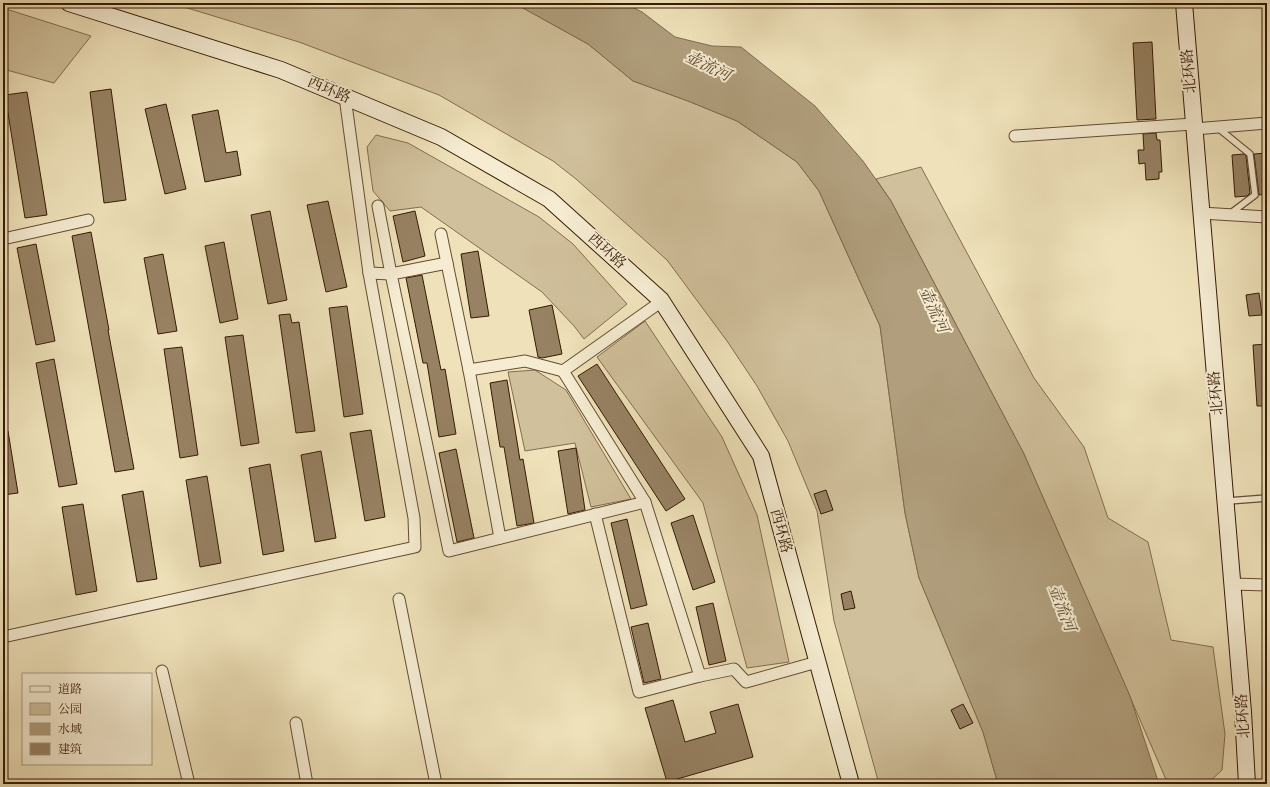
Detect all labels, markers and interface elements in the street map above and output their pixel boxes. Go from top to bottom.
water label: 壶流河 [682,46,737,87]
street label: 北环路 [1178,48,1200,94]
street label: 西环路 [305,72,353,108]
street label: 西环路 [584,229,630,273]
water label: 壶流河 [915,284,954,339]
street label: 北环路 [1205,370,1227,416]
street label: 西环路 [766,507,796,555]
water label: 壶流河 [1044,582,1081,637]
legend [22,673,152,765]
text: 道路 [58,682,82,697]
street label: 北环路 [1232,693,1254,739]
text: 公园 [58,702,82,717]
text: 水域 [58,722,82,737]
text: 建筑 [58,742,82,757]

